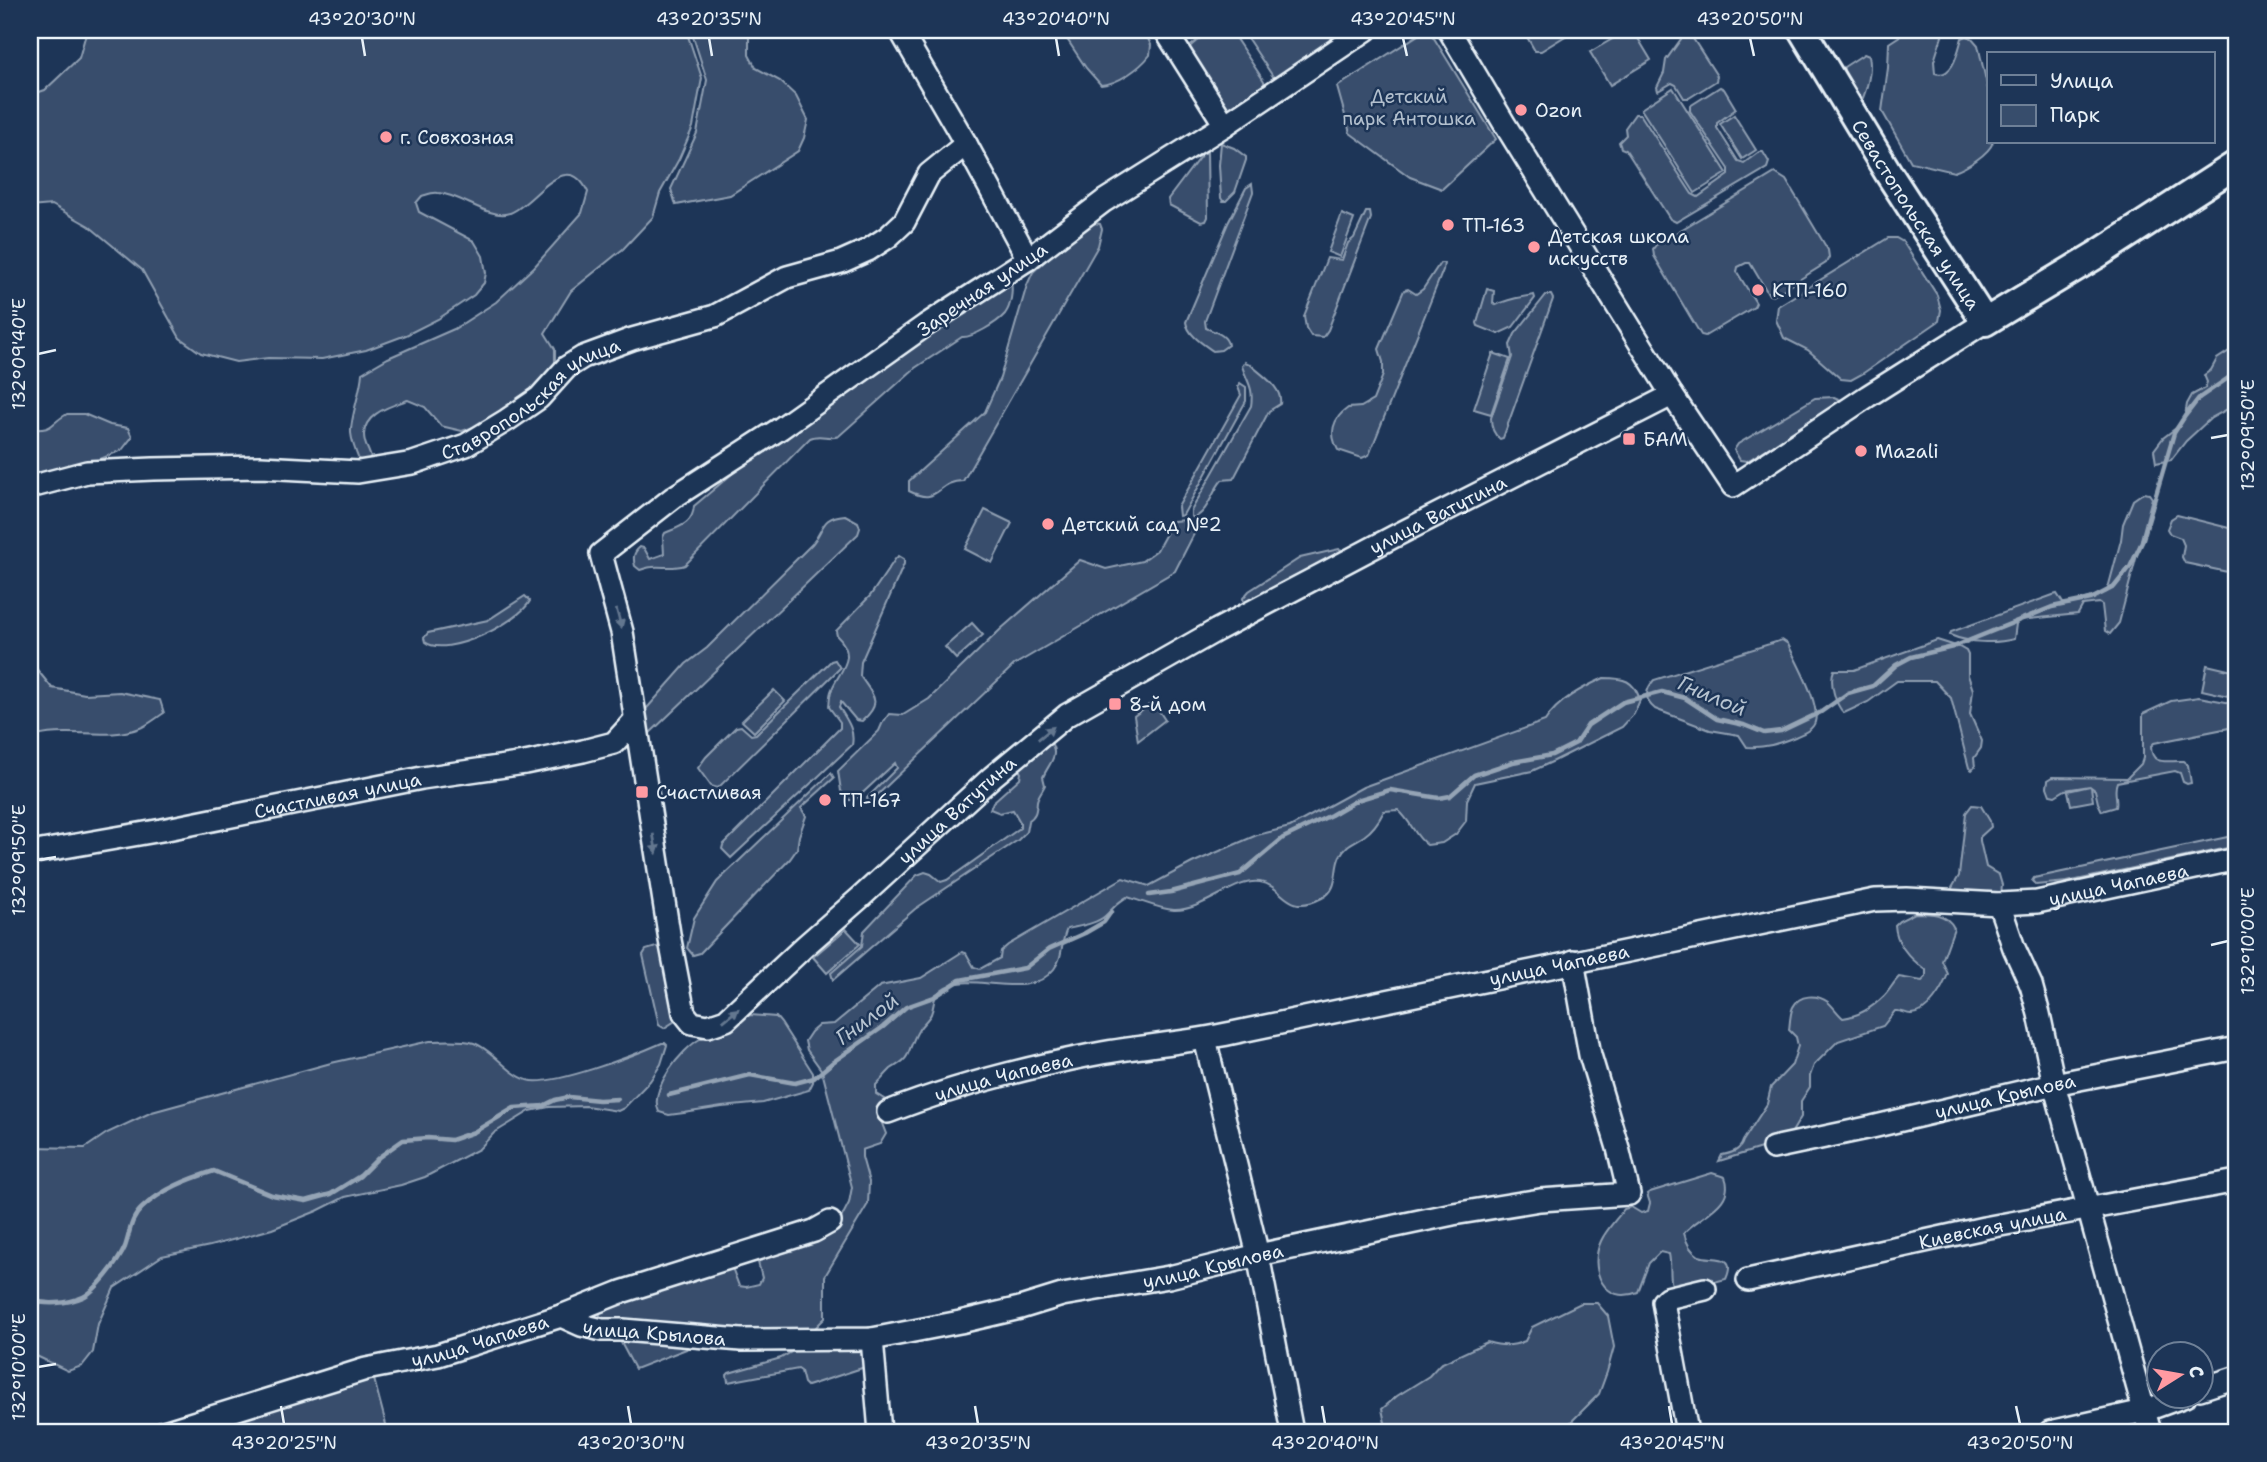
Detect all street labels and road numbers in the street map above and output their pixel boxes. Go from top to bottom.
street label: Севастопольская улица [1846,115,1986,315]
street label: Заречная улица [912,237,1052,342]
street label: Ставропольская улица [438,332,624,466]
street label: улица Ватутина [1365,469,1511,560]
street label: улица Ватутина [893,750,1022,870]
street label: Счастливая улица [252,766,423,824]
street label: улица Чапаева [2046,858,2191,912]
street label: улица Чапаева [1487,938,1632,992]
street label: улица Чапаева [931,1047,1075,1107]
street label: улица Крылова [1932,1068,2078,1125]
street label: Киевская улица [1916,1201,2068,1255]
street label: улица Крылова [1141,1238,1286,1294]
street label: улица Чапаева [409,1309,552,1373]
street label: улица Крылова [580,1314,727,1352]

